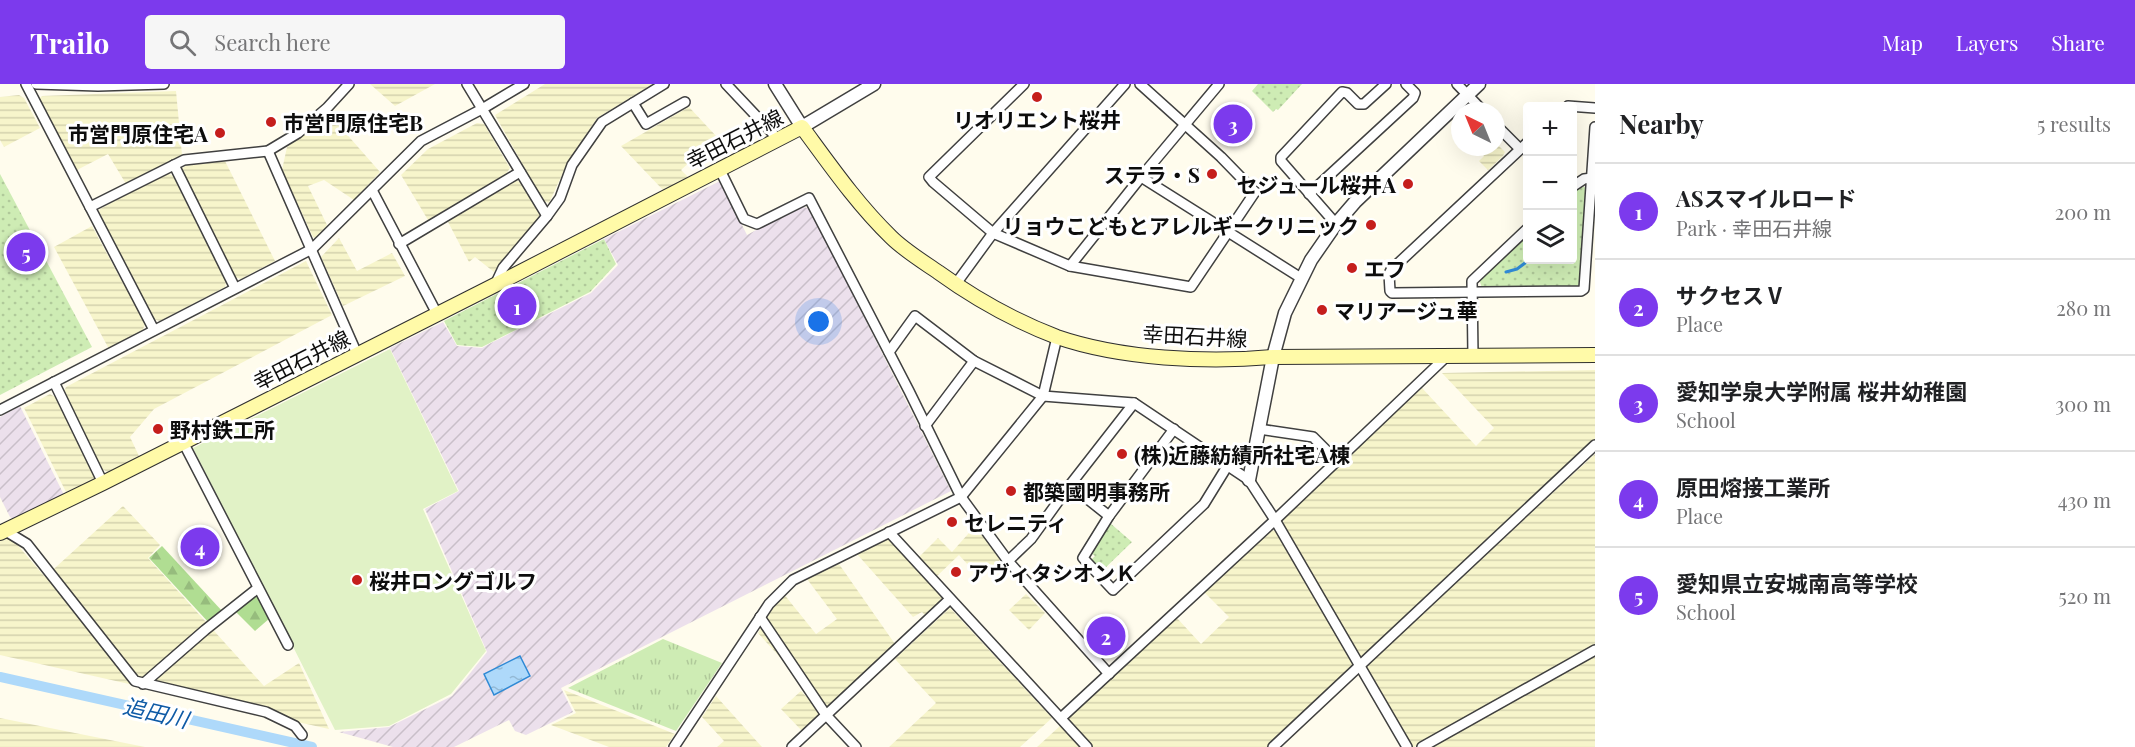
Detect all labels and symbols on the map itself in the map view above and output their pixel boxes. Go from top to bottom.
marker: リオリエント桜井 [1030,90,1044,104]
street label: 幸田石井線 [681,102,787,174]
pin: 3 [1214,102,1252,147]
north arrow [1451,102,1505,156]
place label: リオリエント桜井 [953,105,1121,133]
place label: 市営門原住宅B [283,108,423,136]
marker: 市営門原住宅B [264,115,278,129]
place label: 市営門原住宅A [68,119,209,147]
marker: 市営門原住宅A [213,126,227,140]
place label: ステラ・S [1104,160,1200,188]
marker: ステラ・S [1205,167,1219,181]
place label: セジュール桜井A [1236,170,1397,198]
marker: セジュール桜井A [1401,177,1415,191]
place label: リョウこどもとアレルギークリニック [1002,211,1359,239]
marker: リョウこどもとアレルギークリニック [1364,218,1378,232]
pin: 5 [6,230,46,274]
place label: エフ [1364,254,1406,282]
marker: エフ [1345,261,1359,275]
pin: 1 [498,284,536,328]
place label: マリアージュ華 [1334,296,1478,324]
marker: マリアージュ華 [1315,303,1329,317]
your location [804,307,833,336]
street label: 幸田石井線 [1142,318,1248,352]
street label: 幸田石井線 [248,323,354,395]
place label: 野村鉄工所 [170,415,275,443]
marker: 野村鉄工所 [151,422,165,436]
place label: (株)近藤紡績所社宅A棟 [1134,440,1350,468]
marker: (株)近藤紡績所社宅A棟 [1115,447,1129,461]
place label: 都築國明事務所 [1023,477,1170,505]
marker: 都築國明事務所 [1004,484,1018,498]
place label: セレニティ [964,508,1068,536]
marker: セレニティ [945,515,959,529]
pin: 4 [180,524,220,570]
place label: アヴィタシオンＫ [968,558,1136,586]
marker: アヴィタシオンＫ [949,565,963,579]
place label: 桜井ロングゴルフ [369,566,537,594]
marker: 桜井ロングゴルフ [350,573,364,587]
pin: 2 [1086,614,1126,658]
water label: 追田川 [120,690,193,734]

